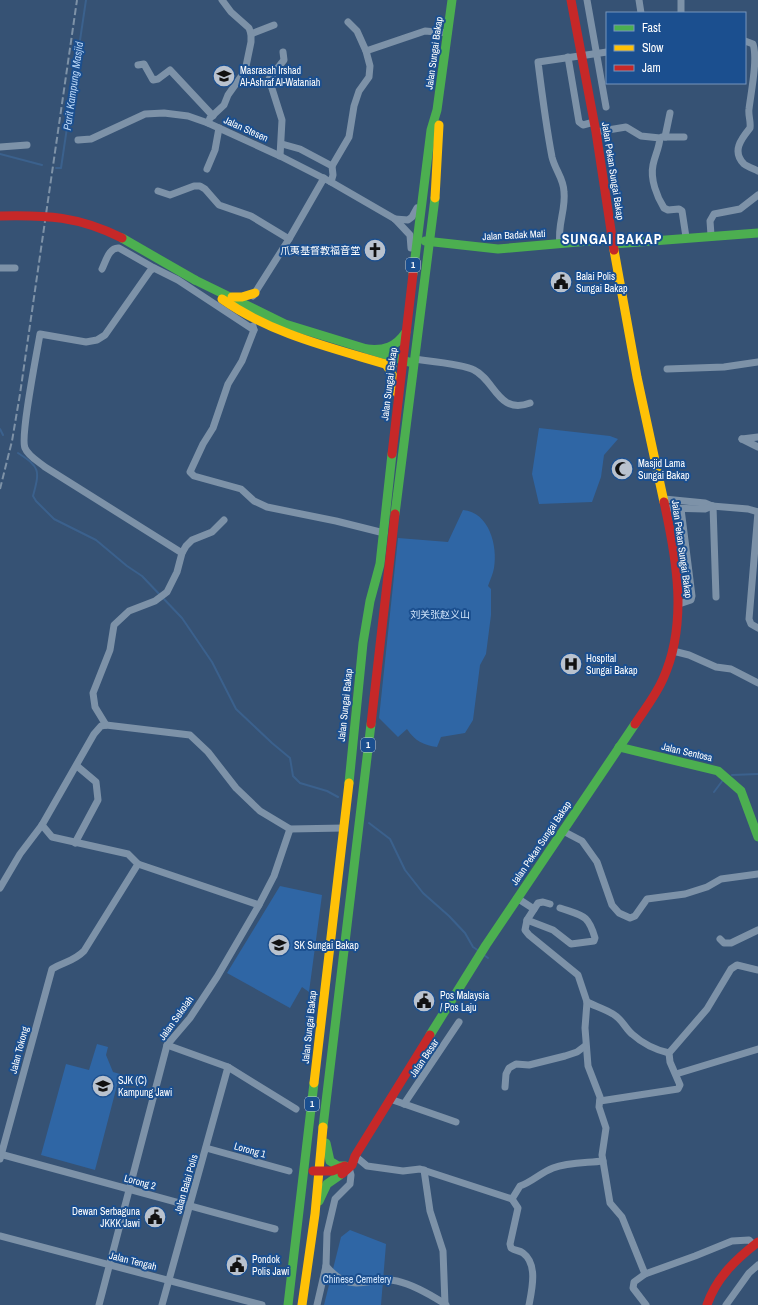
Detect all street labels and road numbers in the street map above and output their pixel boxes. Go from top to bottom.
street label: Jalan Sungai Bakap [422,15,446,90]
street label: Jalan Stesen [222,113,270,145]
street label: Jalan Pekan Sungai Bakap [599,121,627,221]
street label: Jalan Badak Mati [482,227,546,243]
road number: 1 [406,258,420,272]
street label: Jalan Sungai Bakap [378,346,400,421]
street label: Jalan Pekan Sungai Bakap [669,499,695,599]
street label: Jalan Sungai Bakap [335,667,355,742]
road number: 1 [361,738,375,752]
street label: Jalan Sentosa [660,740,714,764]
street label: Jalan Pekan Sungai Bakap [508,798,574,888]
street label: Jalan Sungai Bakap [299,989,319,1064]
street label: Jalan Sekolah [156,993,196,1043]
street label: Jalan Tokong [6,1025,32,1075]
street label: Jalan Besar [407,1036,442,1080]
road number: 1 [305,1097,319,1111]
street label: Lorong 1 [233,1139,268,1161]
street label: Jalan Balai Polis [171,1153,201,1215]
street label: Lorong 2 [123,1172,158,1193]
street label: Jalan Tengah [108,1249,158,1273]

